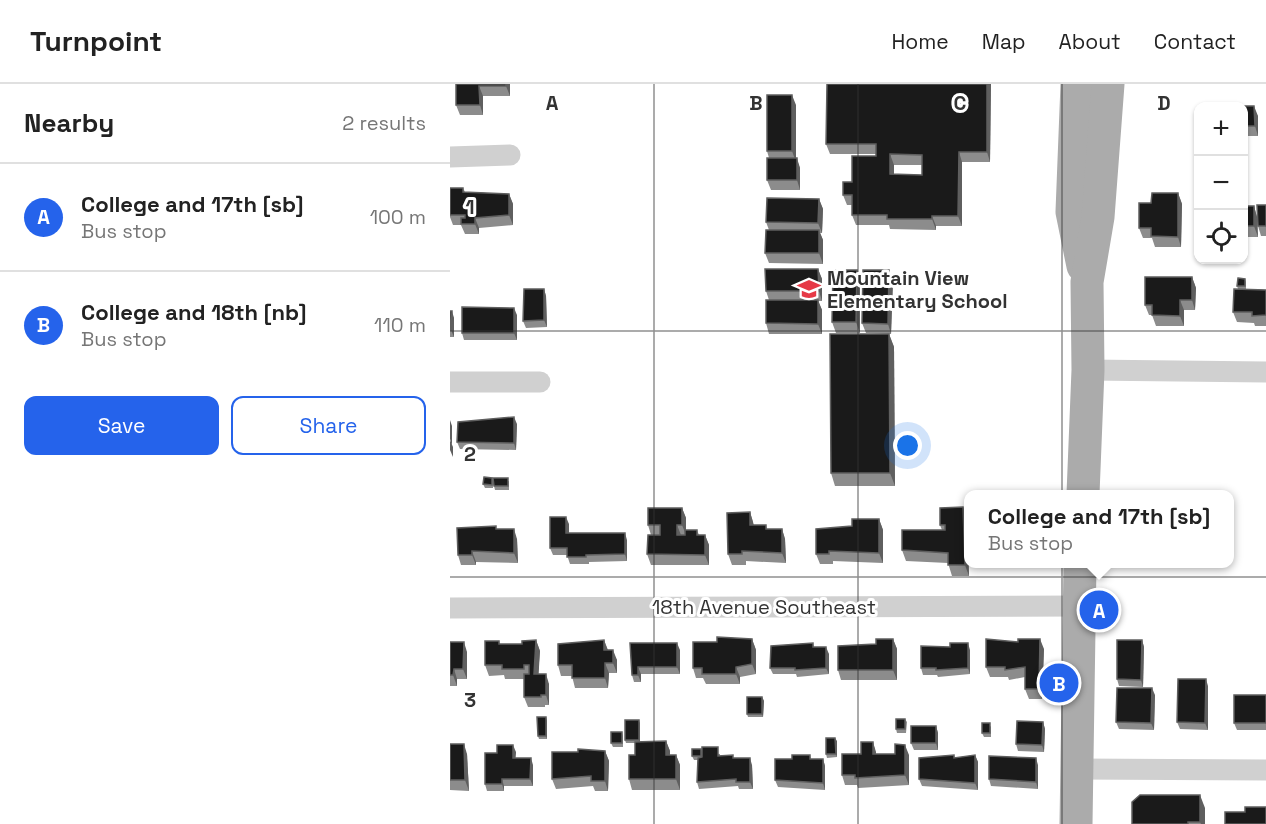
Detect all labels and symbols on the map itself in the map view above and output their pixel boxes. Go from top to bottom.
text: A [546,90,559,116]
text: B [749,90,763,116]
text: C [954,90,967,116]
text: D [1157,90,1171,116]
text: 1 [465,194,475,220]
place label: Mountain View Elementary School [827,265,1008,314]
school or university icon: Mountain View Elementary School [796,276,822,302]
your location [893,431,922,460]
text: 2 [464,441,476,467]
pin: A [1080,588,1118,632]
street label: 18th Avenue Southeast [652,594,876,620]
pin: B [1040,660,1078,706]
text: 3 [464,687,476,713]

